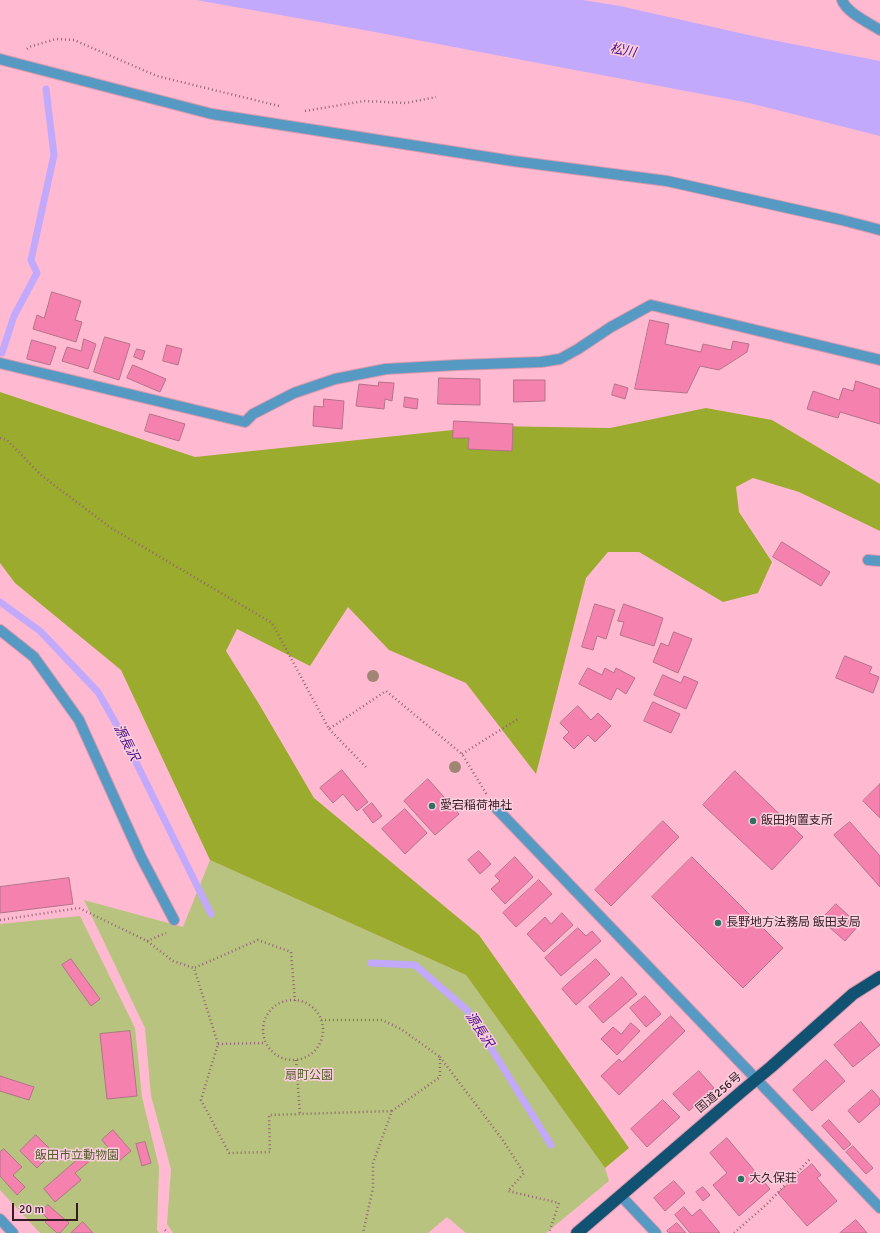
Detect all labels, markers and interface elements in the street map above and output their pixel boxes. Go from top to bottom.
water label: 松川 [609,41,637,61]
water label: 源長沢 [110,722,142,764]
place label: 愛宕稲荷神社 [440,799,512,813]
marker: 愛宕稲荷神社 [427,801,437,811]
place label: 飯田拘置支所 [761,814,833,828]
marker: 飯田拘置支所 [748,816,758,826]
place label: 長野地方法務局 飯田支局 [726,916,861,930]
marker: 長野地方法務局 飯田支局 [713,918,723,928]
water label: 源長沢 [462,1009,496,1051]
park label: 扇町公園 [285,1069,333,1083]
street label: 国道256号 [693,1070,745,1116]
park label: 飯田市立動物園 [35,1149,119,1163]
place label: 大久保荘 [749,1172,797,1186]
marker: 大久保荘 [736,1174,746,1184]
scale bar [14,1195,80,1221]
text: 20 m [19,1202,44,1217]

